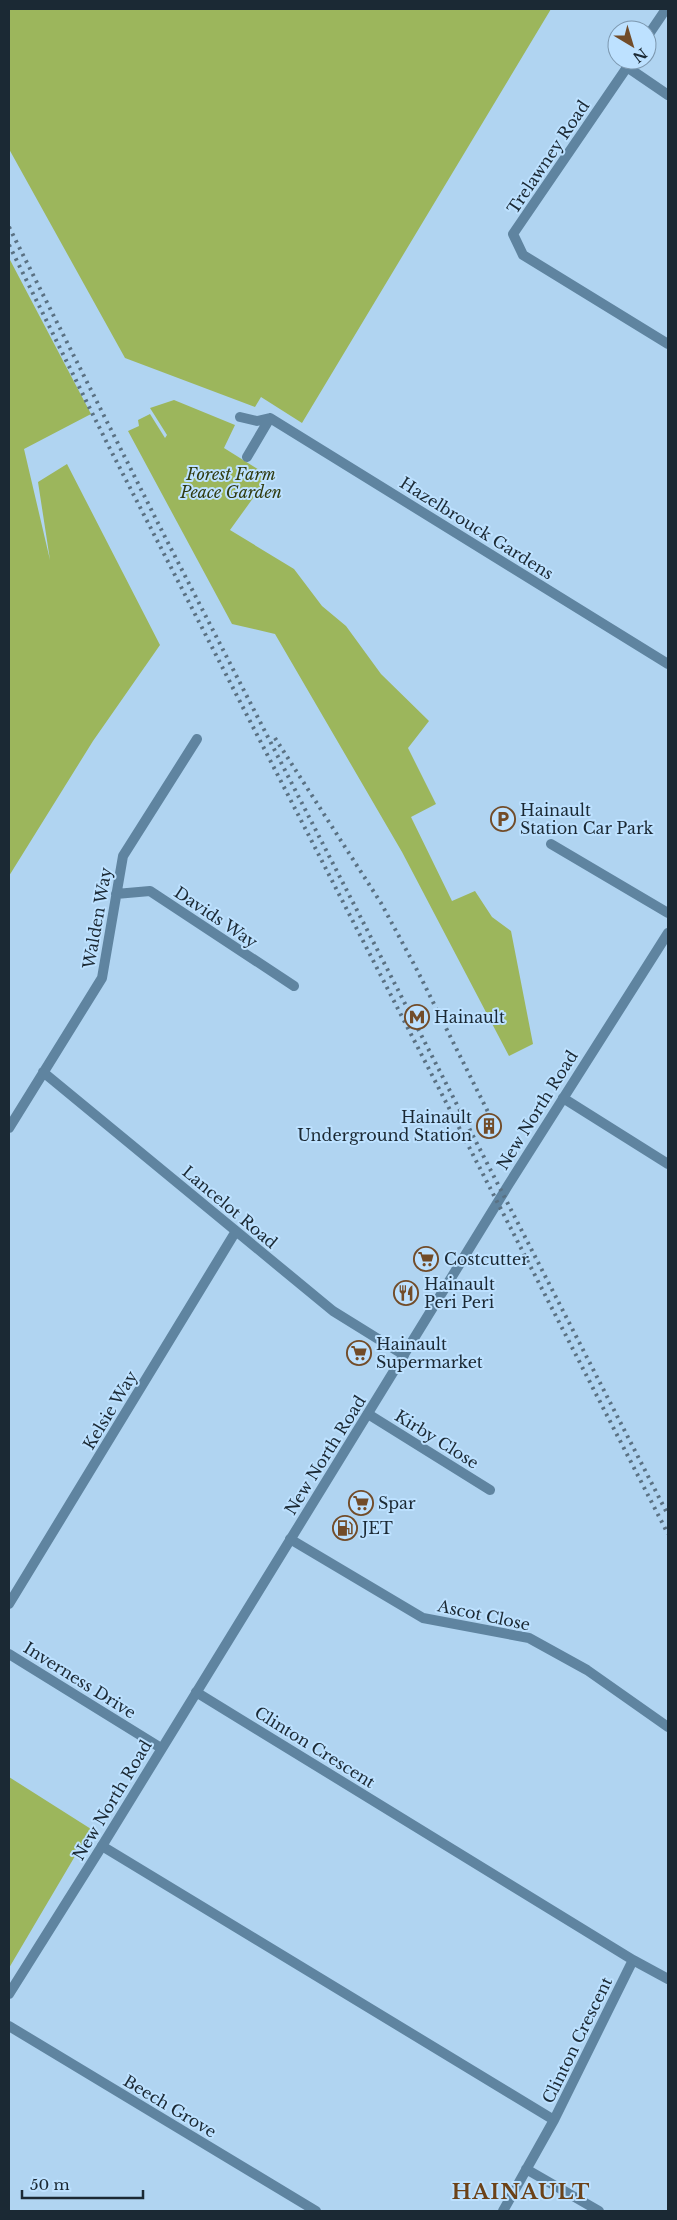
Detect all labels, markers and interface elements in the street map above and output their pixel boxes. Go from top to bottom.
north arrow [607,20,657,70]
text: N [629,44,651,66]
street label: Trelawney Road [503,96,593,218]
park label: Forest Farm Peace Garden [179,464,282,502]
street label: Hazelbrouck Gardens [396,473,558,583]
place label: Hainault Station Car Park [520,800,654,838]
parking icon: Hainault Station Car Park [490,806,516,832]
street label: Walden Way [78,865,116,971]
street label: Davids Way [171,882,262,953]
metro station icon: Hainault [404,1004,430,1030]
place label: Hainault [434,1007,505,1027]
street label: New North Road [492,1046,582,1173]
place label: Hainault Underground Station [297,1107,472,1145]
building icon: Hainault Underground Station [476,1113,502,1139]
street label: Lancelot Road [178,1161,282,1253]
supermarket icon: Costcutter [413,1246,439,1272]
place label: Costcutter [444,1249,529,1269]
place label: Hainault Peri Peri [424,1274,495,1312]
restaurant icon: Hainault Peri Peri [393,1280,419,1306]
place label: Hainault Supermarket [376,1334,483,1372]
supermarket icon: Hainault Supermarket [346,1340,372,1366]
street label: Kelsie Way [79,1366,142,1453]
street label: New North Road [280,1391,370,1518]
street label: Kirby Close [391,1405,483,1473]
supermarket icon: Spar [348,1490,374,1516]
place label: Spar [378,1493,416,1513]
fuel station icon: JET [332,1515,358,1541]
place label: JET [360,1518,393,1538]
street label: Ascot Close [435,1595,532,1635]
street label: Inverness Drive [20,1637,140,1723]
street label: Clinton Crescent [251,1702,379,1792]
street label: New North Road [68,1736,156,1864]
street label: Clinton Crescent [538,1974,616,2106]
street label: Beech Grove [120,2070,220,2142]
scale bar [22,2168,144,2200]
text: 50 m [30,2175,70,2194]
district label: HAINAULT [452,2179,590,2205]

